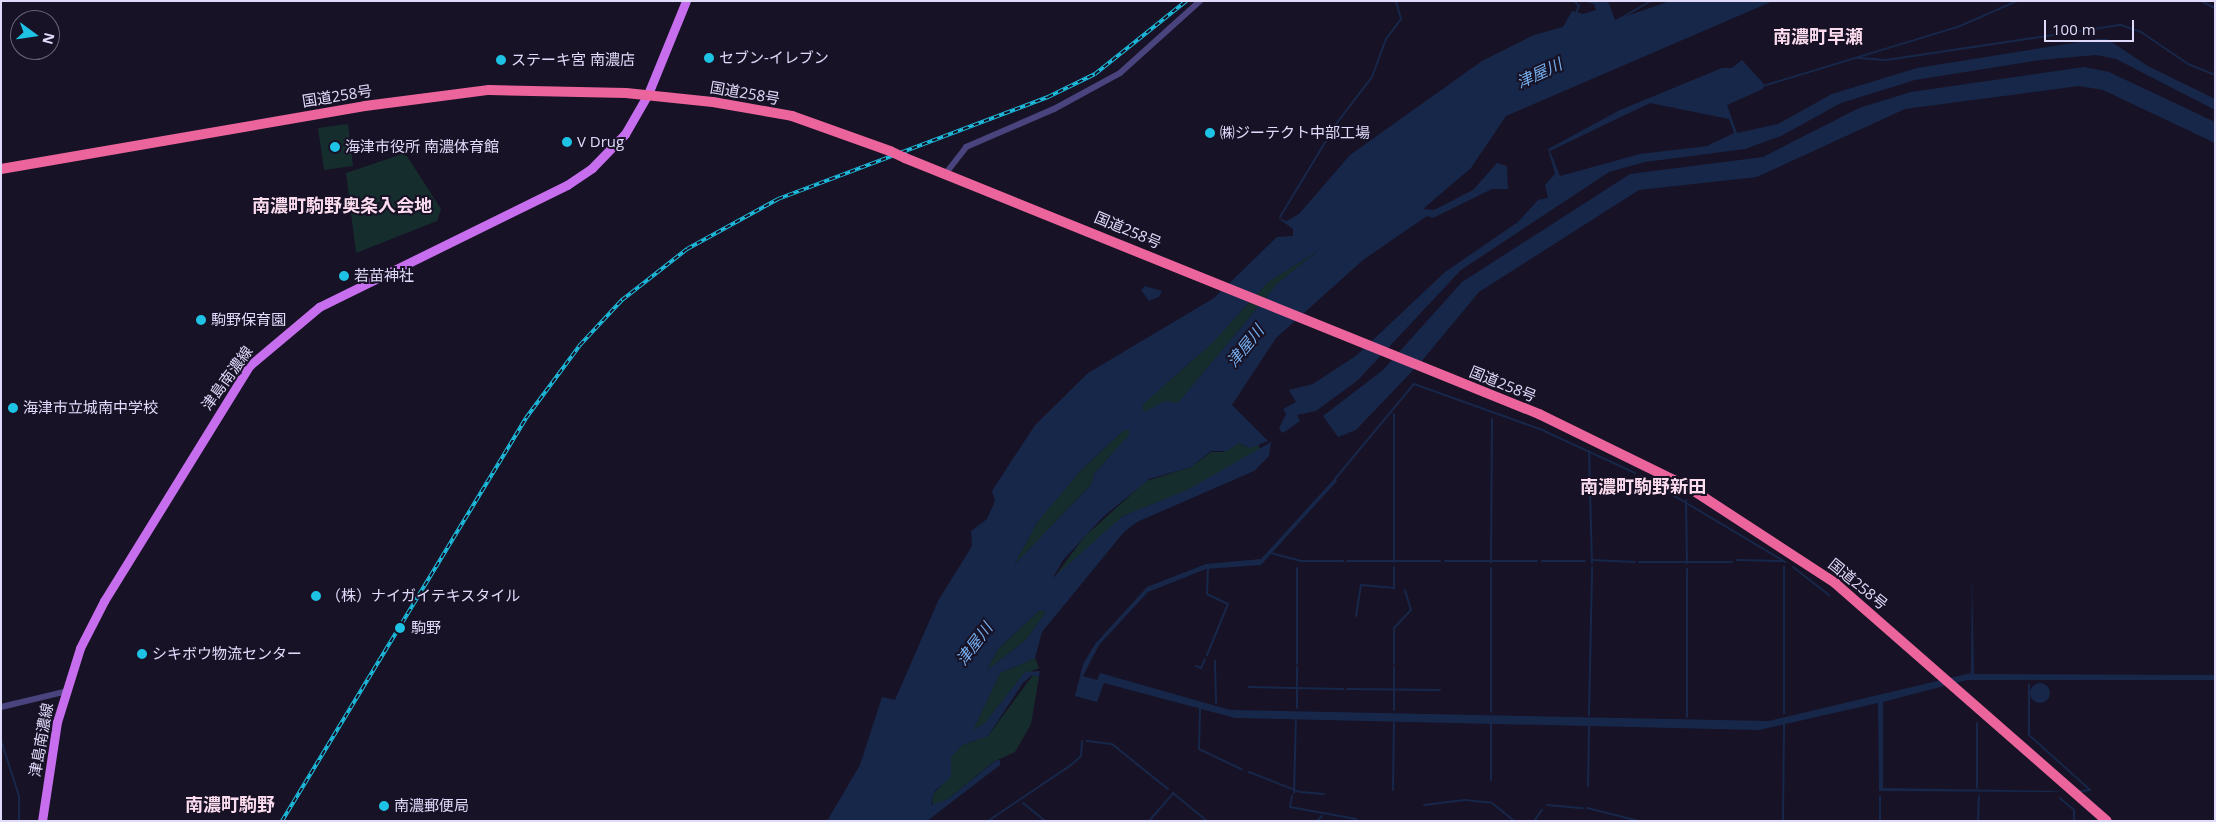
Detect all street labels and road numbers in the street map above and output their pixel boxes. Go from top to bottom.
street label: 国道258号 [709,78,781,108]
street label: 国道258号 [301,82,373,110]
street label: 国道258号 [1092,208,1164,252]
street label: 津島南濃線 [198,342,256,414]
street label: 国道258号 [1467,362,1539,406]
street label: 国道258号 [1825,555,1891,613]
street label: 津島南濃線 [26,702,56,778]

